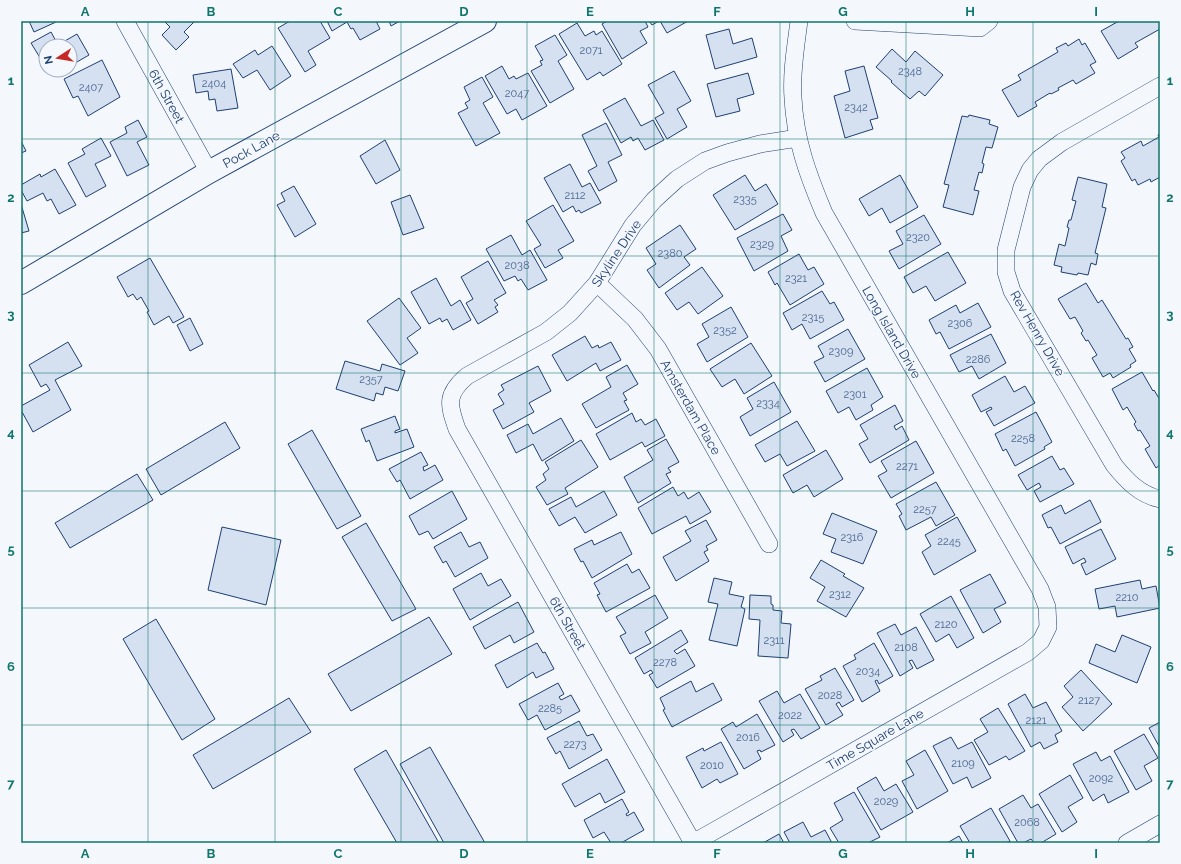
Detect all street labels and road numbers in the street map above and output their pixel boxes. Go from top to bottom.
street label: 6th Street [146,67,188,126]
street label: Pock Lane [220,127,283,171]
street label: Skyline Drive [588,217,645,290]
street label: Long Island Drive [859,283,924,381]
street label: Rev Henry Drive [1007,288,1068,379]
street label: Amsterdam Place [657,357,724,458]
street label: 6th Street [546,594,589,653]
street label: Time Square Lane [824,705,927,773]

